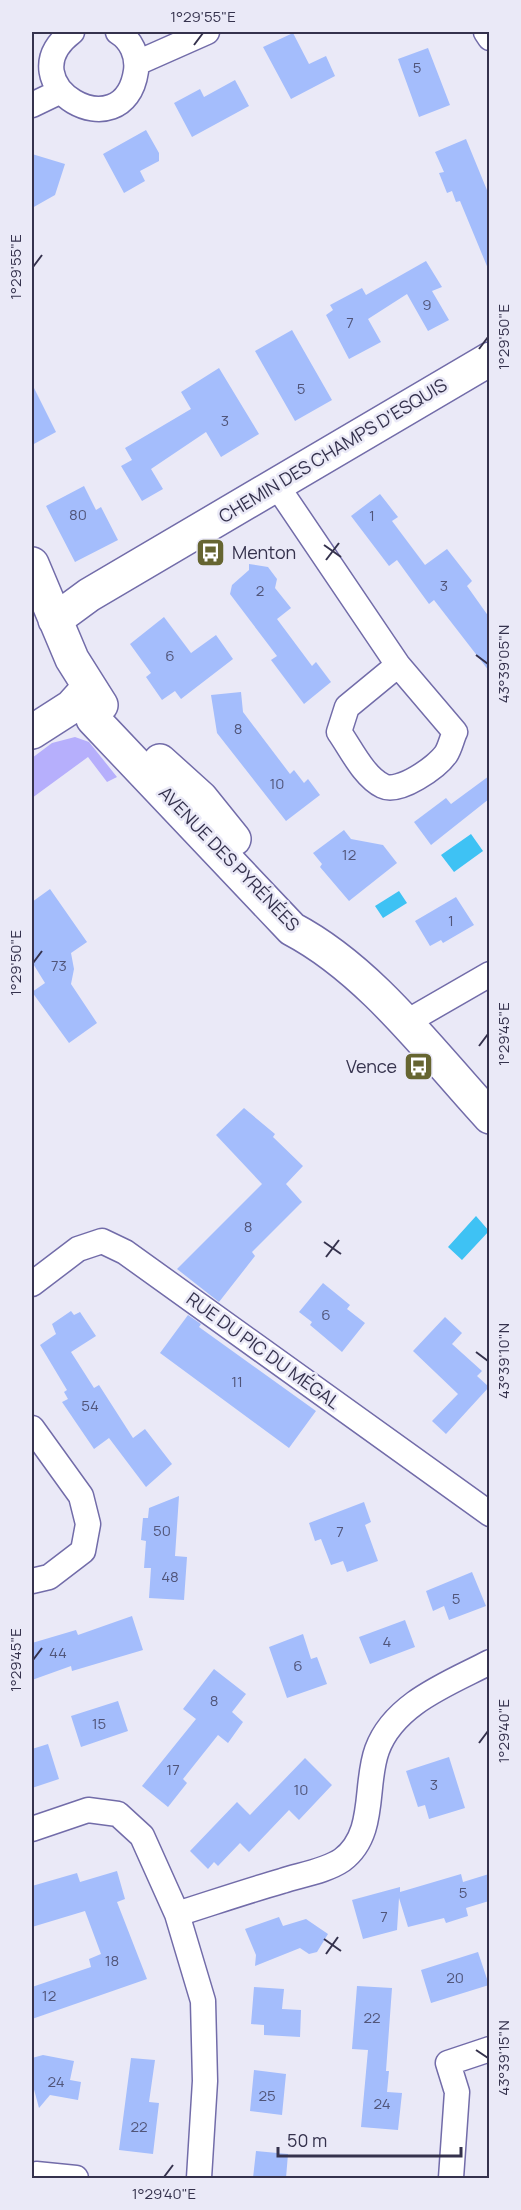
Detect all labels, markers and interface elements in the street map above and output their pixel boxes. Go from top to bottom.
text: 1°29'55"E [170,6,236,27]
house number: 5 [413,57,421,78]
text: 1°29'55"E [5,234,26,300]
house number: 9 [422,294,432,315]
text: 1°29'50"E [493,304,514,370]
house number: 7 [346,312,354,333]
street label: CHEMIN DES CHAMPS D'ESQUIS [214,372,451,528]
house number: 5 [297,378,305,399]
house number: 3 [221,410,229,431]
house number: 80 [69,504,87,525]
house number: 1 [369,505,375,526]
bus stop icon: Menton [195,537,227,569]
place label: Menton [232,540,296,564]
house number: 3 [440,575,448,596]
house number: 2 [256,580,264,601]
text: 43°39'05"N [493,625,514,703]
house number: 6 [165,645,175,666]
house number: 8 [234,718,242,739]
house number: 10 [270,773,285,794]
street label: AVENUE DES PYRÉNÉES [154,781,305,936]
house number: 12 [342,844,356,865]
house number: 1 [448,910,454,931]
text: 1°29'50"E [5,930,26,996]
house number: 73 [51,955,67,976]
text: 1°29'45"E [493,1002,514,1066]
bus stop icon: Vence [402,1051,434,1083]
place label: Vence [346,1054,397,1078]
house number: 8 [244,1216,252,1237]
street label: RUE DU PIC DU MÉGAL [182,1286,345,1414]
house number: 6 [321,1304,331,1325]
text: 43°39'10"N [493,1323,514,1399]
house number: 11 [231,1371,243,1392]
house number: 54 [81,1395,99,1416]
house number: 50 [153,1520,171,1541]
house number: 7 [336,1521,344,1542]
house number: 48 [161,1566,179,1587]
house number: 5 [452,1588,460,1609]
text: 1°29'45"E [5,1628,26,1692]
house number: 4 [383,1631,392,1652]
house number: 44 [49,1642,67,1663]
house number: 6 [293,1655,303,1676]
house number: 8 [210,1690,218,1711]
text: 1°29'40"E [493,1699,514,1763]
house number: 15 [92,1713,106,1734]
house number: 17 [166,1759,180,1780]
house number: 3 [430,1774,438,1795]
house number: 10 [294,1779,309,1800]
house number: 5 [459,1882,467,1903]
house number: 7 [380,1906,388,1927]
house number: 18 [105,1950,119,1971]
house number: 20 [446,1967,464,1988]
house number: 12 [42,1985,56,2006]
house number: 22 [363,2007,381,2028]
text: 43°39'15"N [493,2020,514,2096]
house number: 24 [47,2071,65,2092]
house number: 25 [258,2085,276,2106]
house number: 24 [373,2093,391,2114]
house number: 22 [130,2116,148,2137]
scale bar [278,2120,461,2158]
text: 50 m [287,2128,327,2152]
text: 1°29'40"E [132,2183,196,2204]

